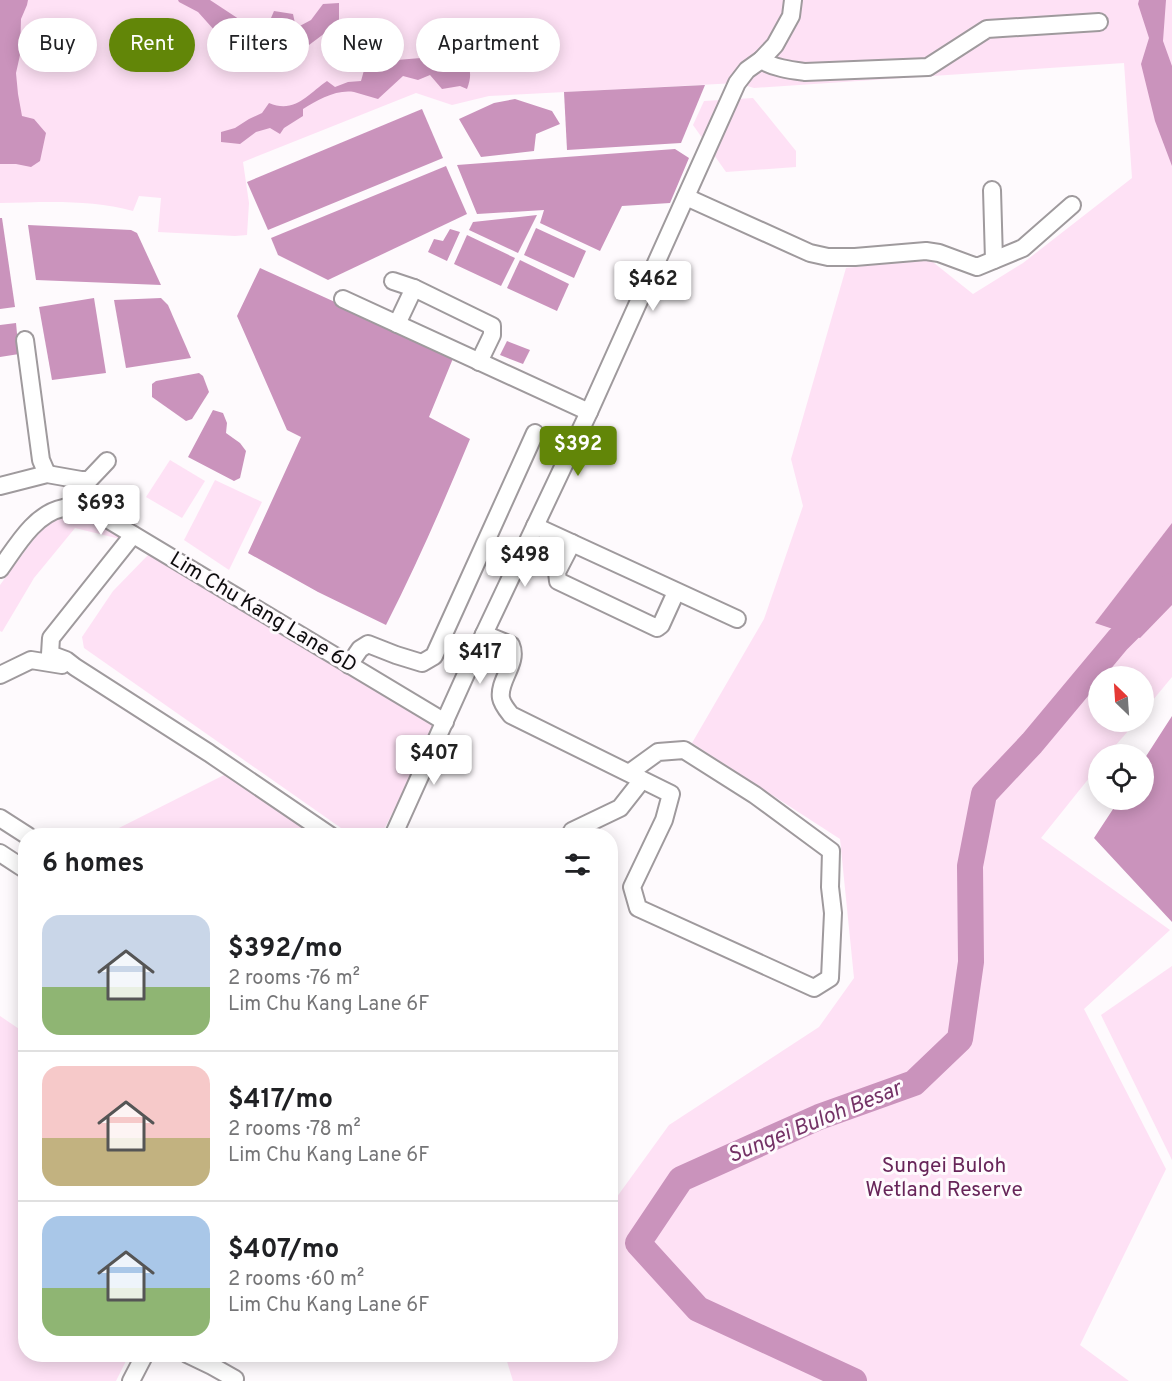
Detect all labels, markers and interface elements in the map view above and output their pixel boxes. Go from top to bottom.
chip: Buy [18,18,97,72]
chip: Rent [109,18,195,72]
chip: Filters [207,18,309,72]
chip: New [321,18,404,72]
chip: Apartment [416,18,560,72]
pin: $462 [617,261,689,312]
text: $462 [628,267,678,293]
pin: $392 [542,426,614,477]
text: $392 [554,432,602,458]
pin: $693 [65,485,137,536]
text: $693 [77,491,125,517]
pin: $498 [489,537,561,588]
text: $498 [500,543,550,569]
street label: Lim Chu Kang Lane 6D [164,546,362,680]
pin: $417 [444,634,516,685]
text: $417 [458,640,502,666]
north arrow [1088,666,1154,732]
map controls [1088,666,1154,810]
pin: $407 [398,735,470,786]
text: $407 [410,741,458,767]
button: locate [1088,744,1154,810]
text: 6 homes [42,848,144,881]
icon: filters [561,848,594,881]
text: $392/mo [228,933,342,966]
icon: home [90,939,162,1011]
text: 2 rooms · 76 m² [228,966,360,992]
text: Lim Chu Kang Lane 6F [228,992,429,1018]
water label: Sungei Buloh Besar [724,1075,907,1170]
text: $417/mo [228,1084,333,1117]
icon: home [90,1090,162,1162]
text: 2 rooms · 78 m² [228,1117,361,1143]
text: Lim Chu Kang Lane 6F [228,1143,429,1169]
park label: Sungei Buloh Wetland Reserve [865,1153,1023,1204]
text: $407/mo [228,1234,339,1267]
icon: home [90,1240,162,1312]
text: 2 rooms · 60 m² [228,1267,364,1293]
text: Lim Chu Kang Lane 6F [228,1293,429,1319]

